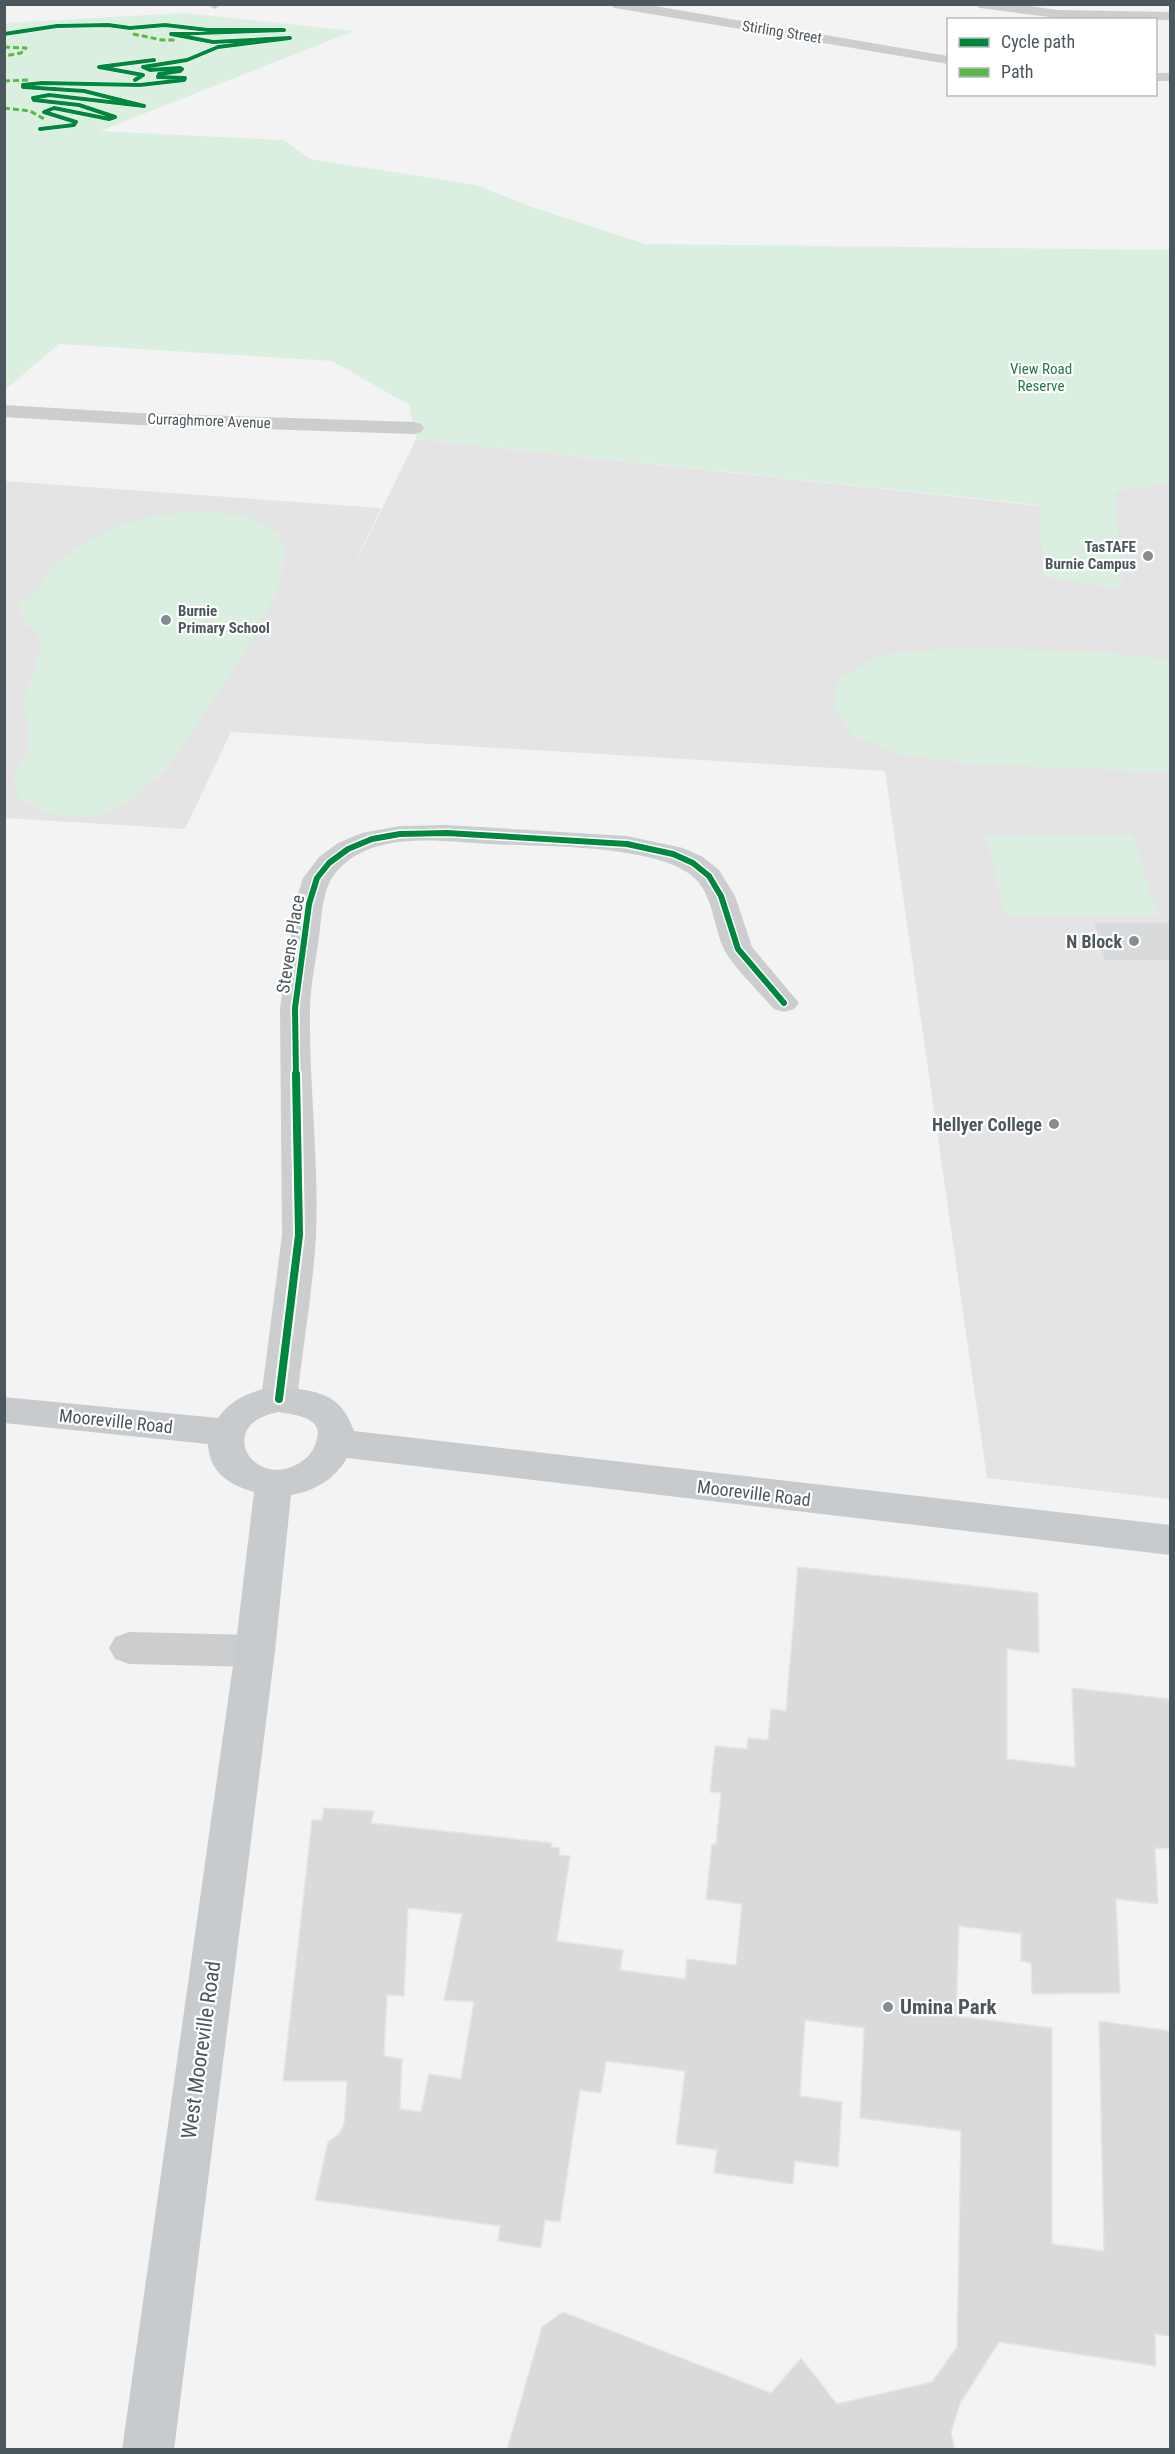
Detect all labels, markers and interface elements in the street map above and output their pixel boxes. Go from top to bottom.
street label: Stirling Street [741,17,823,47]
legend [947,18,1157,96]
text: Cycle path [1001,31,1075,52]
text: Path [1001,61,1034,82]
park label: View Road Reserve [1010,360,1072,395]
street label: Curraghmore Avenue [147,410,271,432]
place label: TasTAFE Burnie Campus [1045,538,1136,573]
marker: TasTAFE Burnie Campus [1141,549,1155,563]
place label: Burnie Primary School [178,602,270,637]
marker: Burnie Primary School [159,613,173,627]
street label: Stevens Place [272,893,308,995]
place label: N Block [1066,931,1122,952]
marker: N Block [1127,934,1141,948]
place label: Hellyer College [932,1114,1042,1135]
marker: Hellyer College [1047,1117,1061,1131]
street label: Mooreville Road [58,1405,174,1437]
street label: Mooreville Road [696,1476,812,1510]
street label: West Mooreville Road [177,1960,225,2140]
place label: Umina Park [900,1995,998,2019]
marker: Umina Park [881,2000,895,2014]

